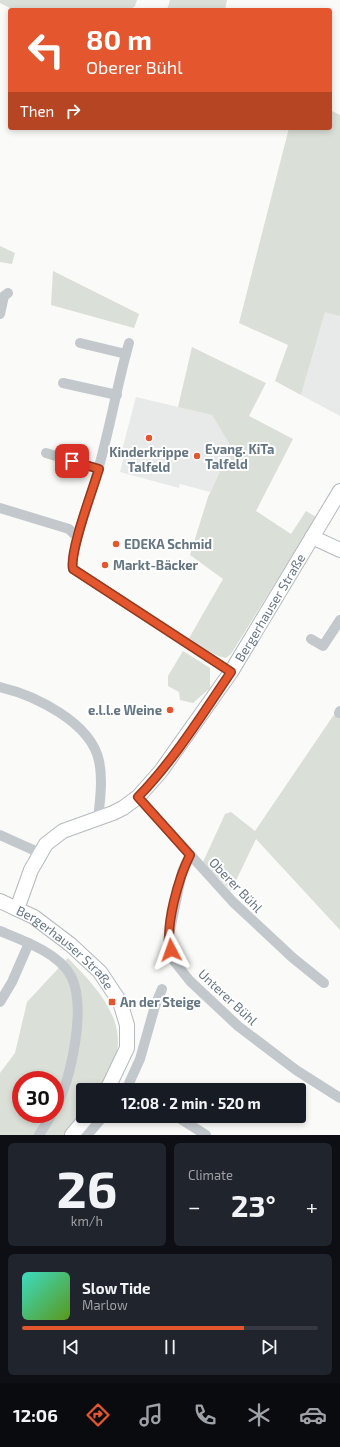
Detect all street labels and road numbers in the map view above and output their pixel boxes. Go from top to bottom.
street label: Bergerhauser Straße [231,550,309,665]
street label: Oberer Bühl [206,854,266,916]
street label: Bergerhauser Straße [14,902,117,992]
street label: Unterer Bühl [195,966,261,1028]

